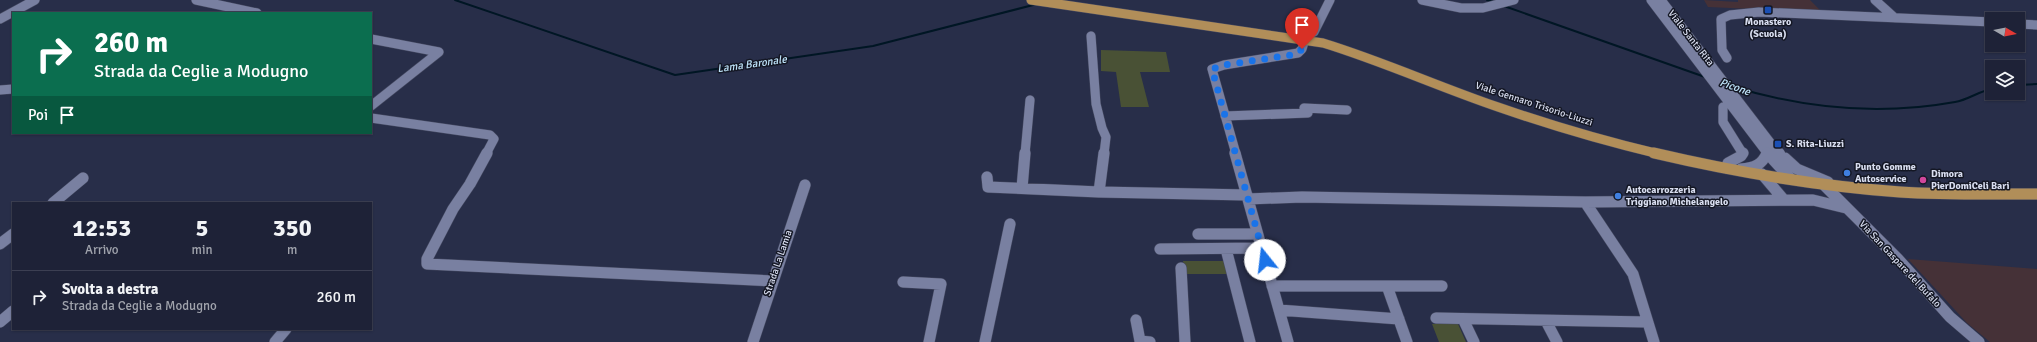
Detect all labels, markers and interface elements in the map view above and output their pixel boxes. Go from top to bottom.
marker: Monastero (Scuola) [1763,5,1773,15]
pin [1285,8,1319,49]
street label: Viale Santa Rita [1665,8,1717,68]
north arrow [1985,12,2025,52]
map controls [1985,12,2025,100]
icon: arrive [1291,14,1313,36]
place label: Monastero (Scuola) [1745,16,1791,40]
text: 260 m [94,26,168,60]
icon: right [28,28,80,80]
water label: Lama Baronale [716,53,788,75]
text: Strada da Ceglie a Modugno [94,60,308,82]
button: layers [1985,60,2025,100]
water label: Picone [1718,76,1753,98]
street label: Viale Gennaro Trisorio-Liuzzi [1474,79,1594,129]
icon: arrive [56,104,78,126]
text: Poi [28,106,48,124]
place label: S. Rita-Liuzzi [1786,138,1844,150]
marker: S. Rita-Liuzzi [1773,139,1783,149]
place label: Punto Gomme Autoservice [1855,161,1916,185]
marker: Punto Gomme Autoservice [1842,168,1852,178]
place label: Dimora PierDomiCeli Bari [1931,168,2009,192]
marker: Dimora PierDomiCeli Bari [1918,175,1928,185]
place label: Autocarrozzeria Triggiano Michelangelo [1626,184,1728,208]
marker: Autocarrozzeria Triggiano Michelangelo [1613,191,1623,201]
text: 12:53 [72,213,131,243]
text: 5 [196,213,208,243]
text: 350 [273,213,312,243]
street label: Via San Gaspare del Bufalo [1857,218,1943,310]
street label: Strada La Lamia [761,229,795,297]
position arrow [1244,239,1286,281]
text: Arrivo [85,242,119,258]
text: min [192,242,213,258]
text: m [287,242,297,258]
text: Svolta a destra [62,280,158,298]
icon: right [28,286,50,308]
text: 260 m [316,288,356,306]
text: Strada da Ceglie a Modugno [62,298,217,314]

